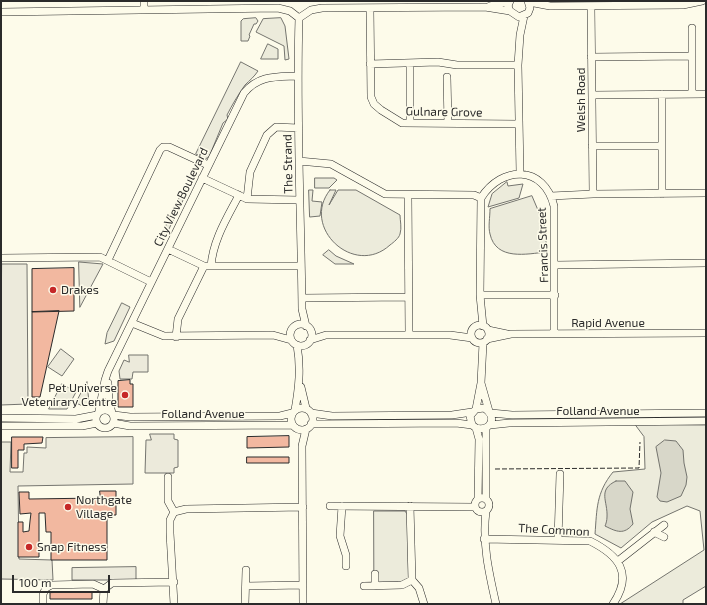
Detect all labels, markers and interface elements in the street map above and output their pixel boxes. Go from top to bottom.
street label: Welsh Road [574,68,588,132]
street label: Gulnare Grove [405,104,483,120]
street label: The Strand [280,134,296,194]
street label: City View Boulevard [151,145,211,249]
street label: Francis Street [534,207,552,283]
place label: Drakes [61,283,99,297]
marker: Drakes [48,285,58,295]
street label: Rapid Avenue [571,316,645,330]
place label: Pet Universe Vetenirary Centre [22,381,117,409]
marker: Pet Universe Vetenirary Centre [120,390,130,400]
street label: Folland Avenue [556,404,640,418]
street label: Folland Avenue [161,407,245,421]
place label: Northgate Village [76,493,132,521]
marker: Northgate Village [63,502,73,512]
street label: The Common [518,521,590,539]
place label: Snap Fitness [37,540,107,554]
marker: Snap Fitness [24,542,34,552]
scale bar [14,567,112,593]
text: 100 m [19,575,51,589]

